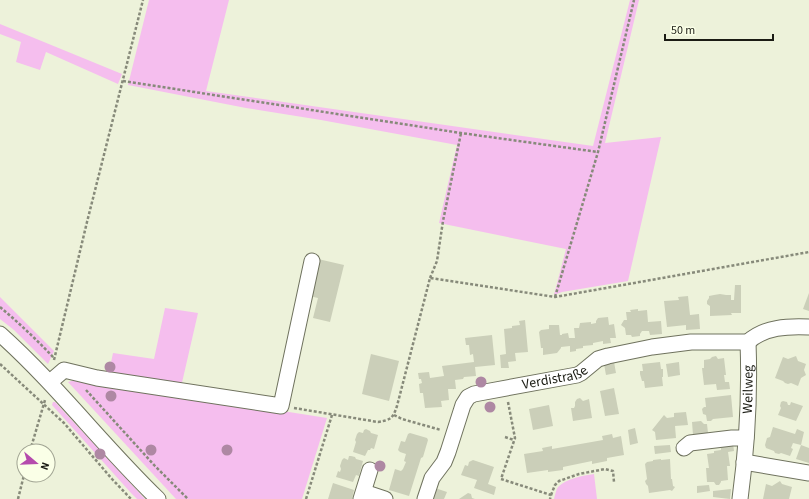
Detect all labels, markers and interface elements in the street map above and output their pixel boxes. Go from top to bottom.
scale bar [665,16,773,42]
text: 50 m [671,22,695,39]
street label: Verdistraße [521,361,593,395]
street label: Weilweg [738,365,759,414]
north arrow [16,443,56,483]
text: N [37,460,53,472]

